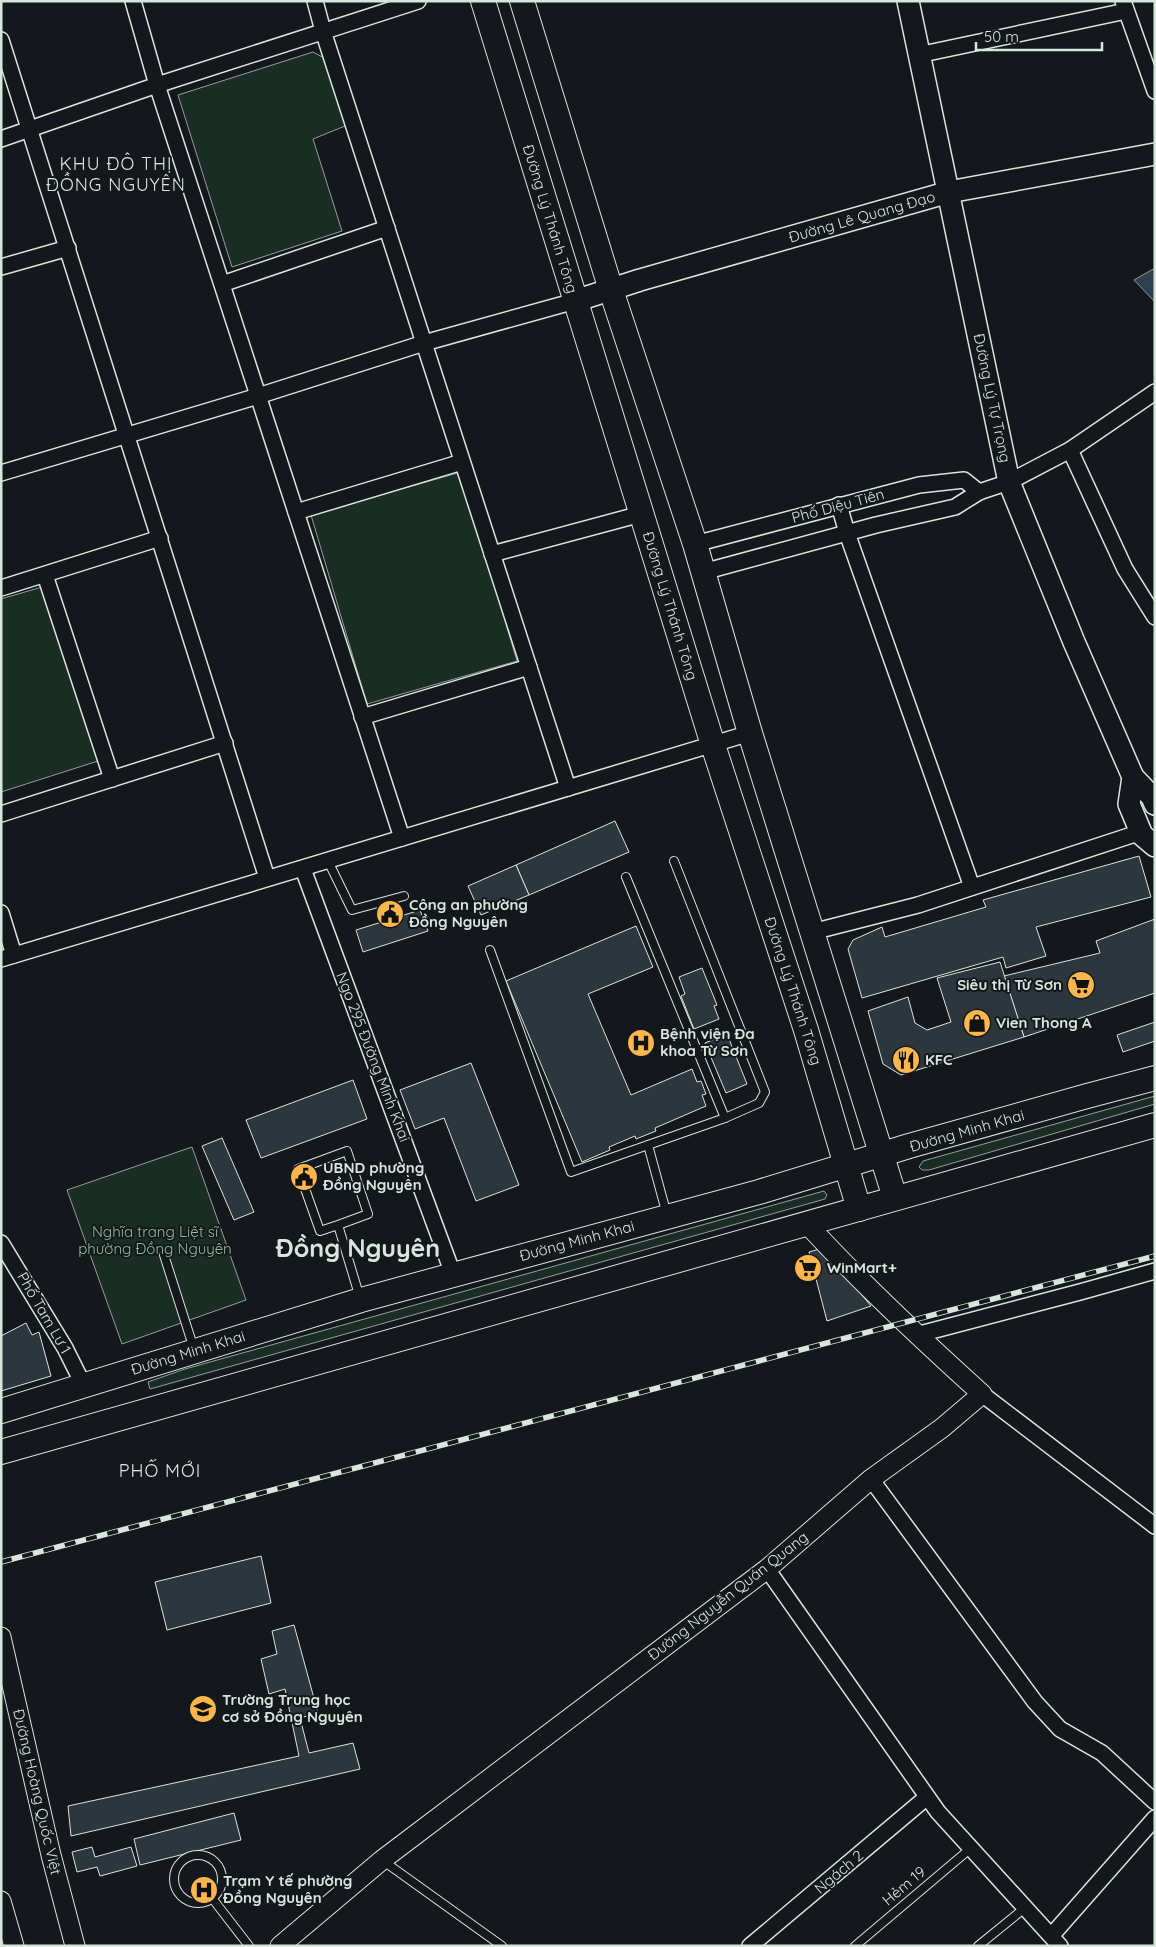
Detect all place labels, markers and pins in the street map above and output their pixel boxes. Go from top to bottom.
place label: Công an phường Đồng Nguyên [408,895,528,931]
public building icon: Công an phường Đồng Nguyên [375,899,405,929]
supermarket icon: Siêu thị Từ Sơn [1066,970,1096,1000]
place label: Siêu thị Từ Sơn [957,975,1062,994]
shop icon: Vien Thong A [962,1008,992,1038]
place label: Vien Thong A [996,1013,1092,1032]
place label: Bệnh viện Đa khoa Từ Sơn [660,1024,755,1060]
hospital icon: Bệnh viện Đa khoa Từ Sơn [626,1028,656,1058]
restaurant icon: KFC [891,1045,921,1075]
place label: KFC [925,1050,953,1069]
place label: UBND phường Đồng Nguyên [322,1158,424,1194]
public building icon: UBND phường Đồng Nguyên [289,1162,319,1192]
supermarket icon: WinMart+ [793,1253,823,1283]
place label: WinMart+ [827,1258,897,1277]
place label: Trường Trung học cơ sở Đồng Nguyên [222,1690,363,1726]
school or university icon: Trường Trung học cơ sở Đồng Nguyên [188,1694,218,1724]
place label: Trạm Y tế phường Đồng Nguyên [222,1871,352,1907]
hospital icon: Trạm Y tế phường Đồng Nguyên [189,1875,219,1905]

